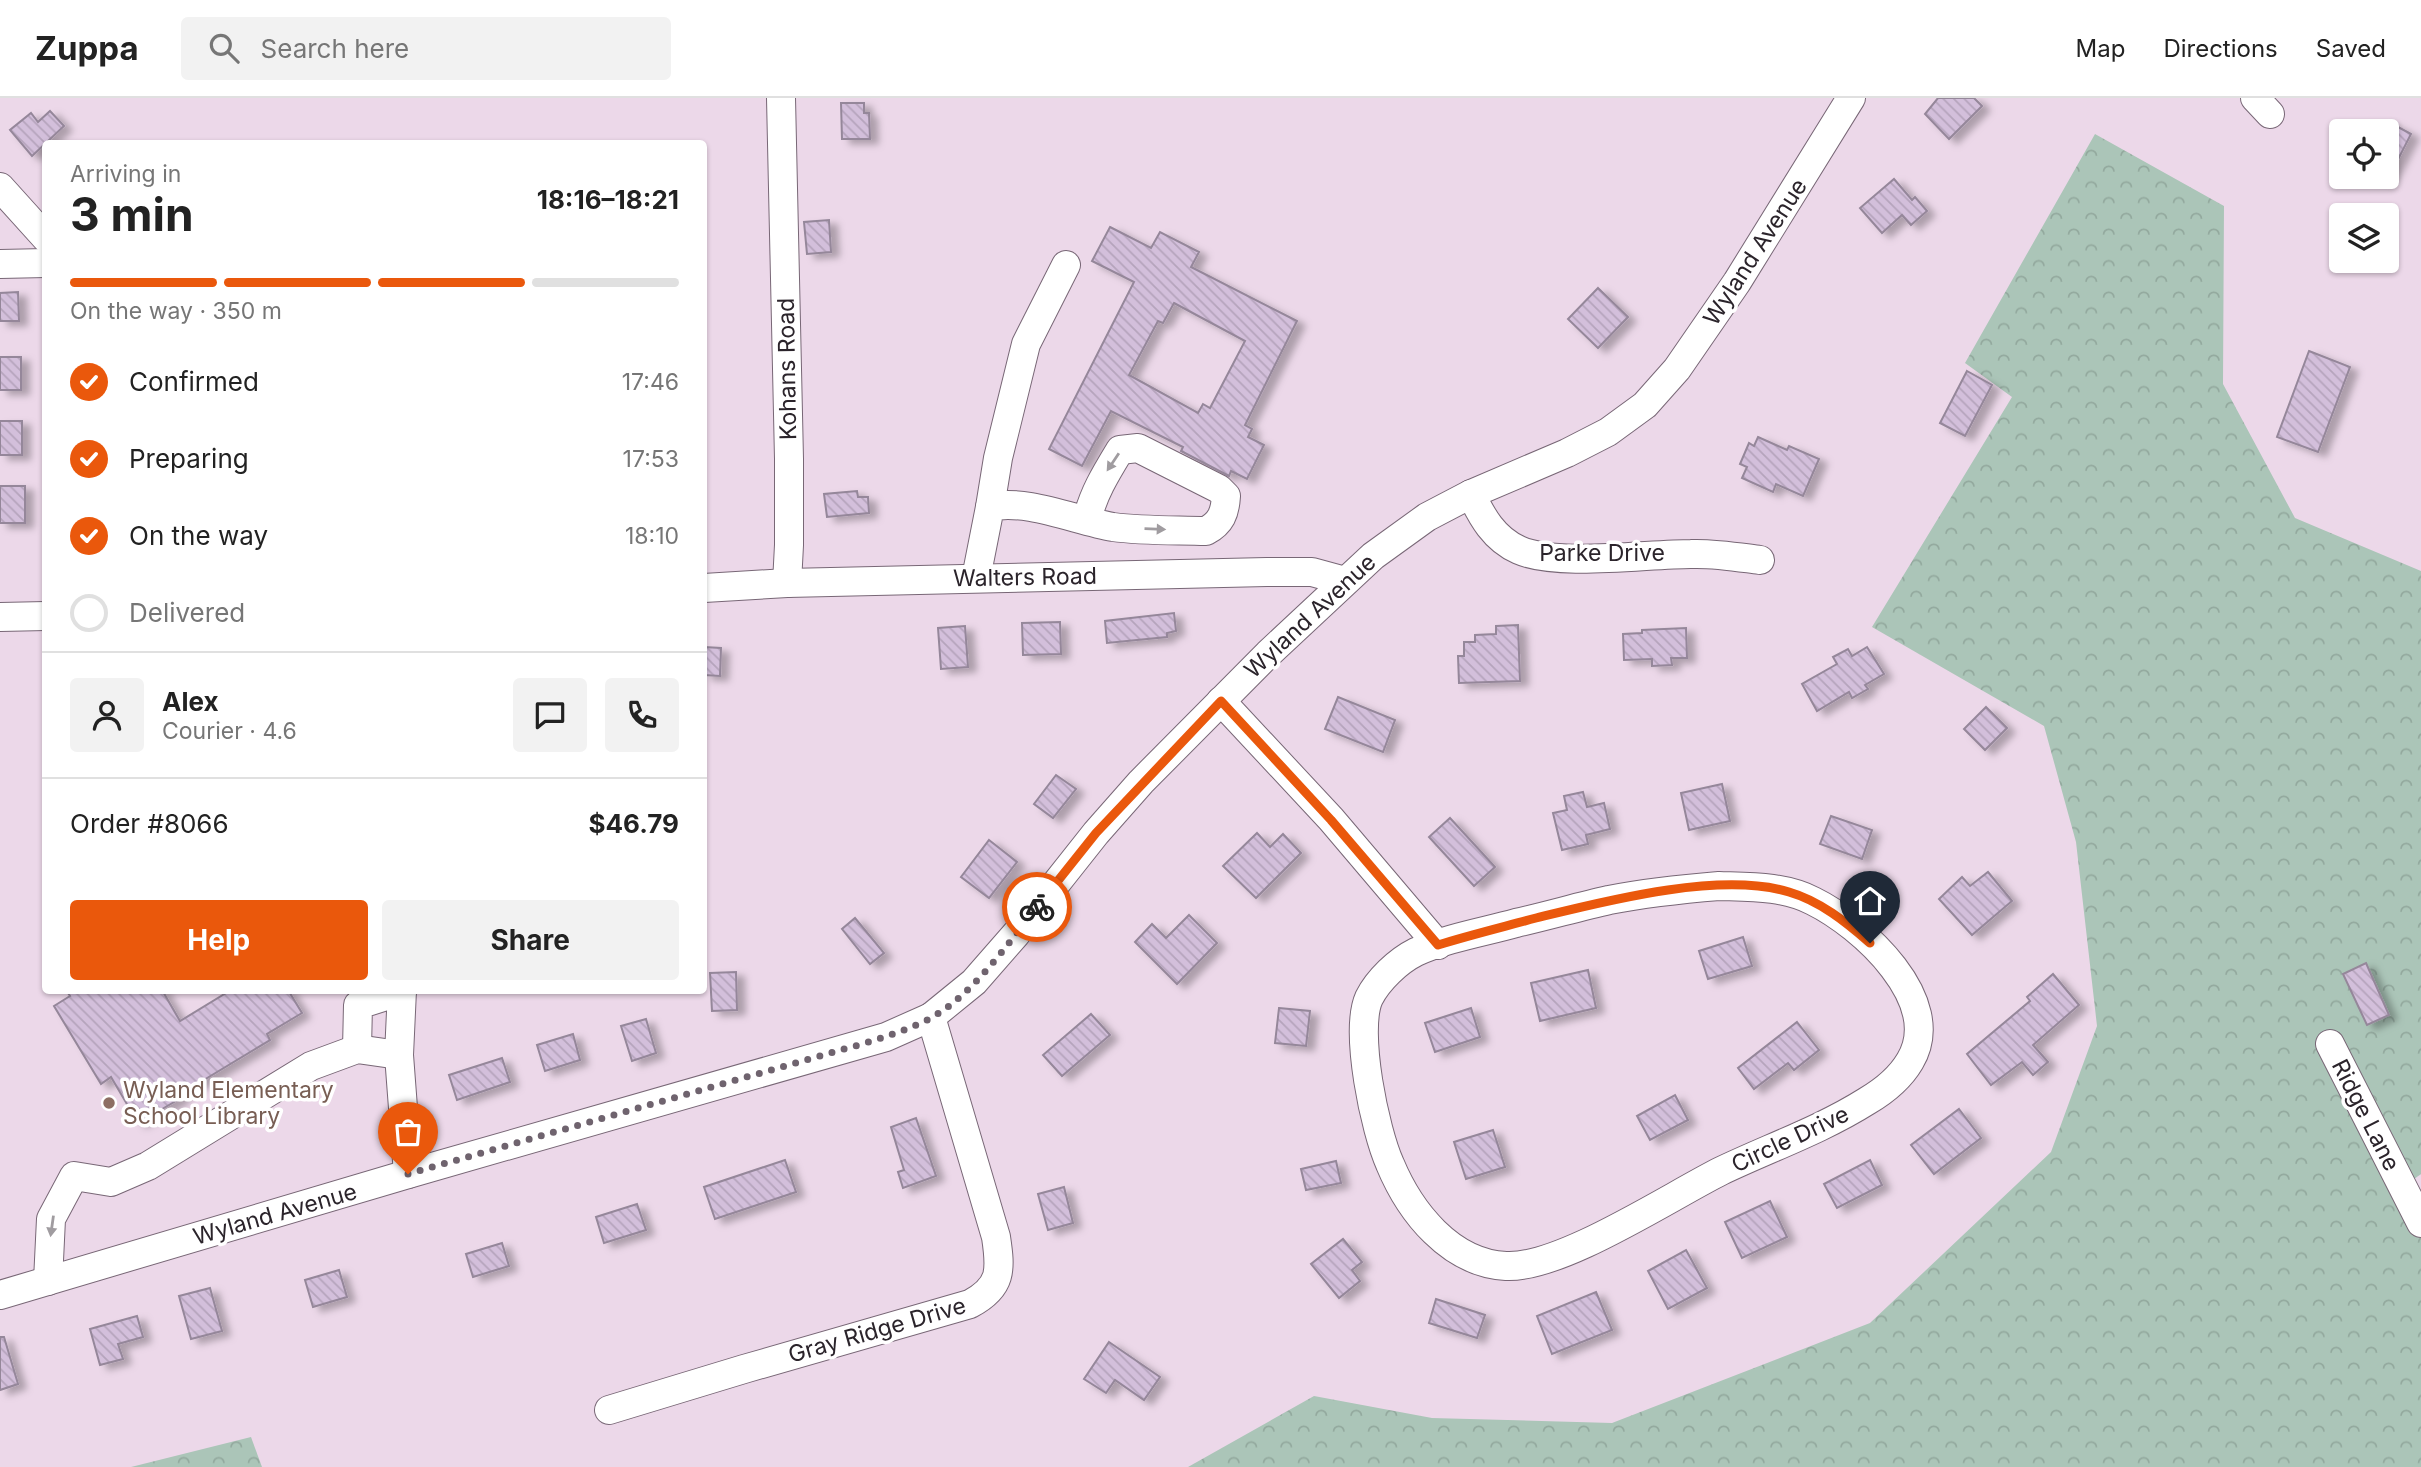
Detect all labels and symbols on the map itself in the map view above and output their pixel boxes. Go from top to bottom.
street label: Wyland Avenue [1697,173,1813,331]
street label: Kohans Road [772,298,802,440]
one-way arrow [1106,452,1119,472]
one-way arrow [1144,524,1166,535]
street label: Parke Drive [1539,539,1665,567]
street label: Wyland Avenue [1239,548,1381,684]
street label: Walters Road [953,562,1097,592]
pin [1840,871,1900,943]
courier [1002,872,1072,942]
street label: Ridge Lane [2326,1055,2406,1175]
place label: Wyland Elementary School Library [123,1076,334,1130]
marker: Wyland Elementary School Library [101,1095,117,1111]
street label: Circle Drive [1727,1100,1853,1178]
pin [378,1102,438,1174]
street label: Wyland Avenue [190,1177,360,1251]
one-way arrow [46,1215,57,1237]
street label: Gray Ridge Drive [785,1291,969,1369]

